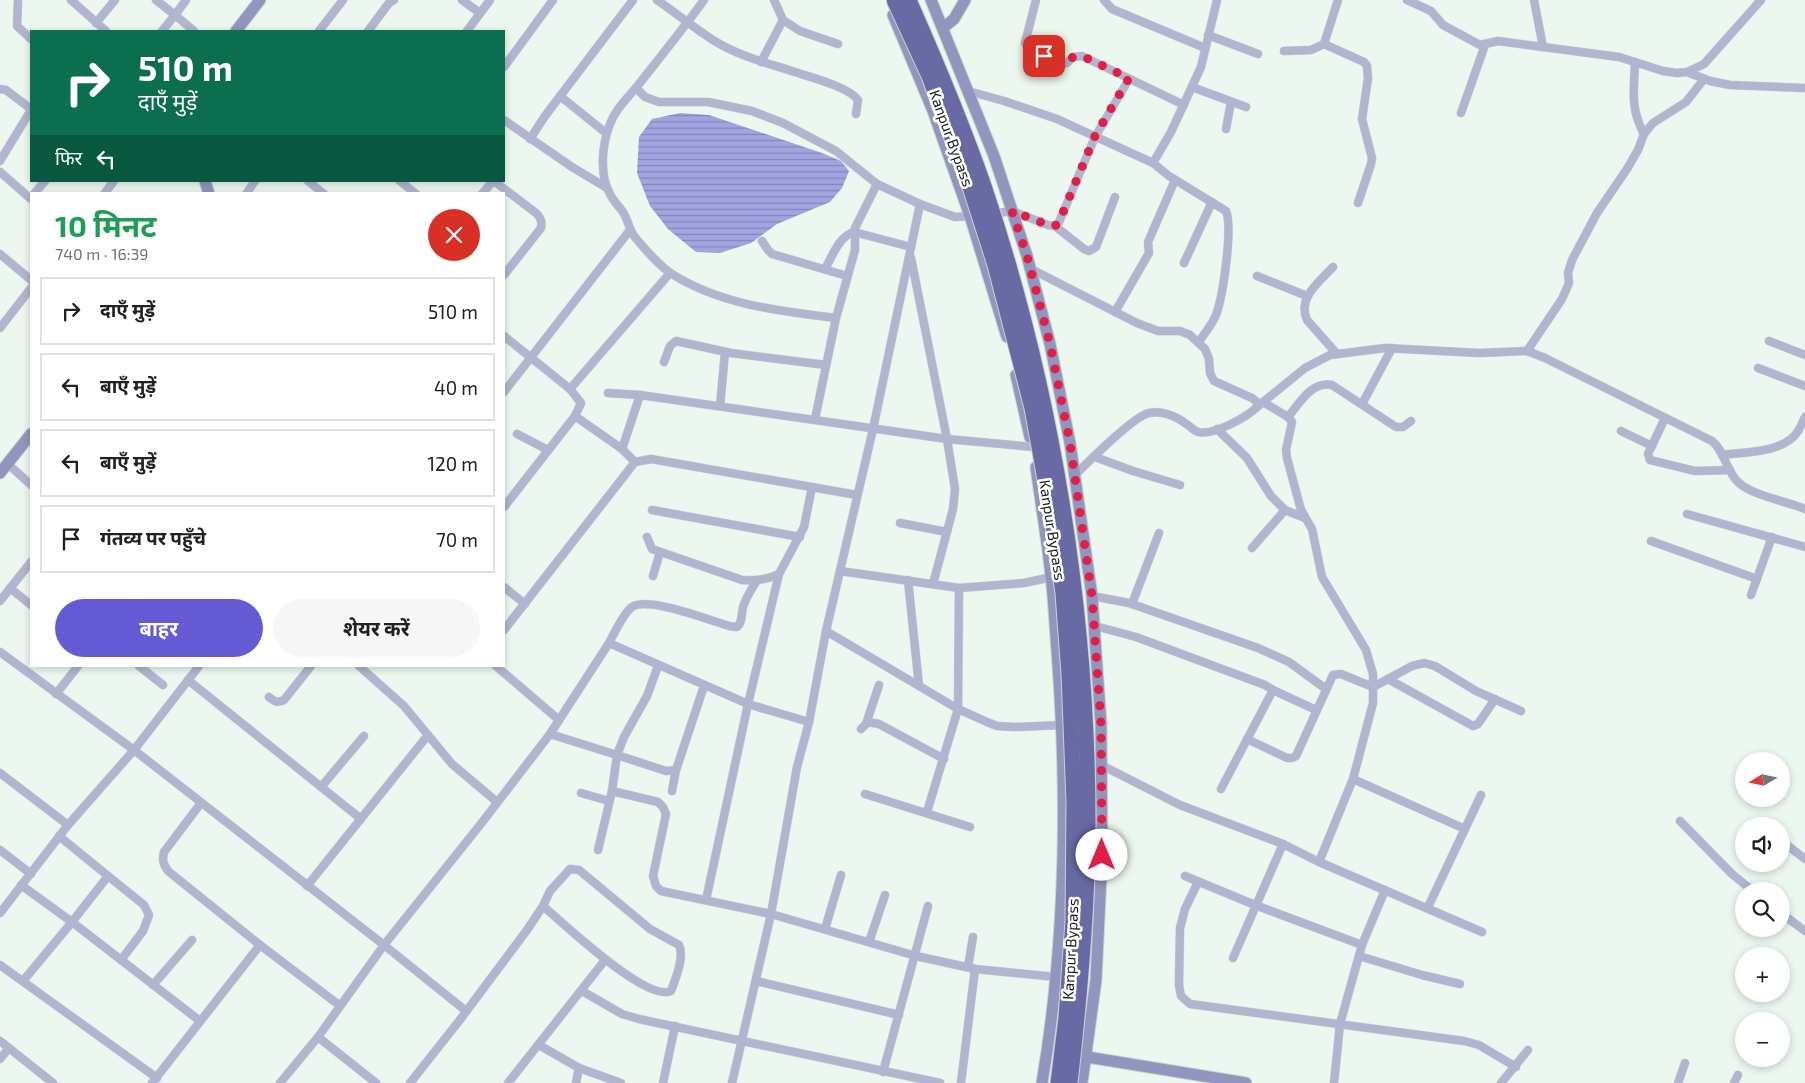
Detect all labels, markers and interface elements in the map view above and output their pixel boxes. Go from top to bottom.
pin [1023,35,1065,77]
icon: arrive [1030,42,1058,70]
text: 510 m [138,46,233,88]
icon: right [55,50,120,115]
street label: Kanpur Bypass [926,87,978,189]
text: दाएँ मुड़ें [138,88,197,114]
icon: left [92,145,120,173]
text: फिर [55,146,82,169]
text: 10 मिनट [55,207,156,243]
button: close [428,209,480,261]
text: 740 m · 16:39 [55,244,149,263]
icon: right [57,297,85,325]
text: दाएँ मुड़ें [100,298,155,321]
text: 510 m [428,300,478,323]
icon: left [57,373,85,401]
text: बाएँ मुड़ें [100,374,156,397]
text: 40 m [434,376,478,399]
icon: left [57,449,85,477]
text: बाएँ मुड़ें [100,450,156,473]
text: 120 m [427,452,478,475]
street label: Kanpur Bypass [1036,478,1070,582]
icon: arrive [57,525,85,553]
text: गंतव्य पर पहुँचे [100,526,206,549]
text: 70 m [436,528,478,551]
button: बाहर [55,599,263,657]
button: शेयर करें [273,599,480,657]
north arrow [1735,752,1790,808]
map controls [1735,752,1790,1067]
button: sound [1735,817,1790,872]
position arrow [1075,828,1127,880]
button: search [1735,882,1790,937]
street label: Kanpur Bypass [1058,898,1082,1000]
button: + [1735,947,1790,1002]
button: − [1735,1012,1790,1067]

